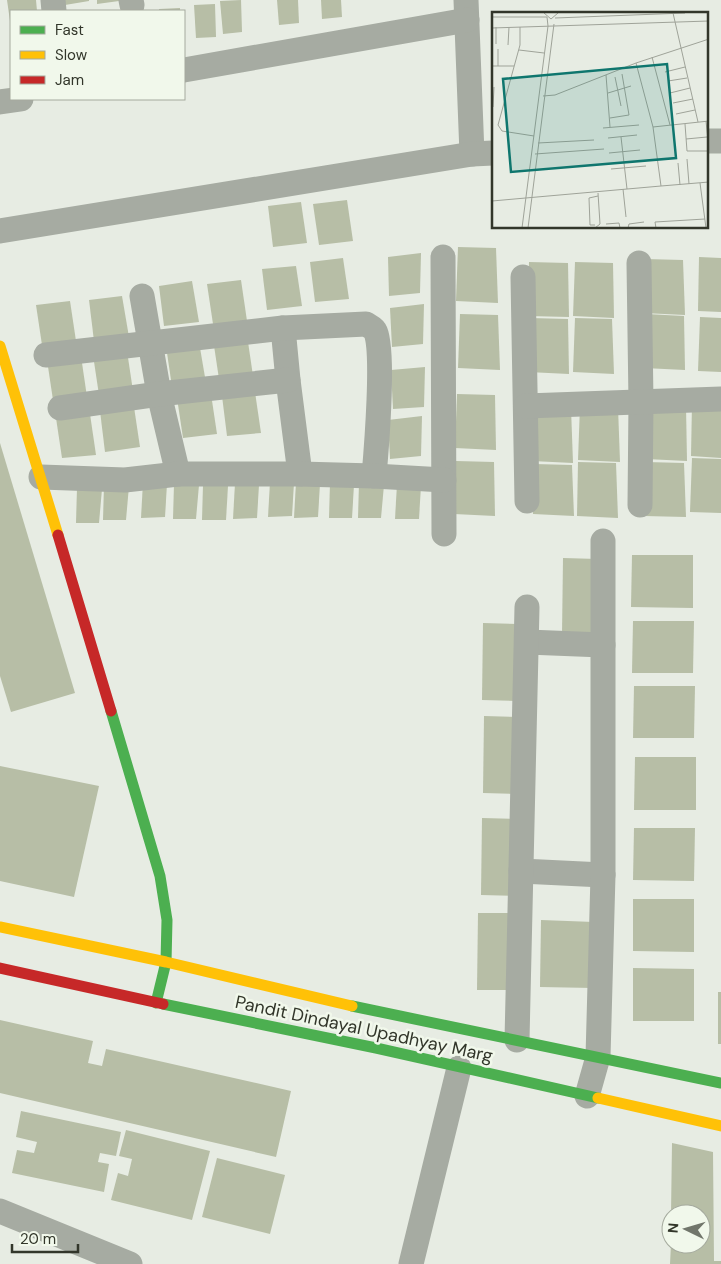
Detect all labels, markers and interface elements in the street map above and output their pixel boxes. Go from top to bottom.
legend [10,10,185,100]
inset map [492,12,708,229]
text: Fast [55,20,84,40]
text: Slow [55,45,88,65]
text: Jam [55,70,84,90]
street label: Pandit Dindayal Upadhyay Marg [233,990,495,1068]
north arrow [661,1204,711,1254]
scale bar [12,1222,79,1254]
text: N [664,1222,682,1234]
text: 20 m [20,1229,56,1249]

